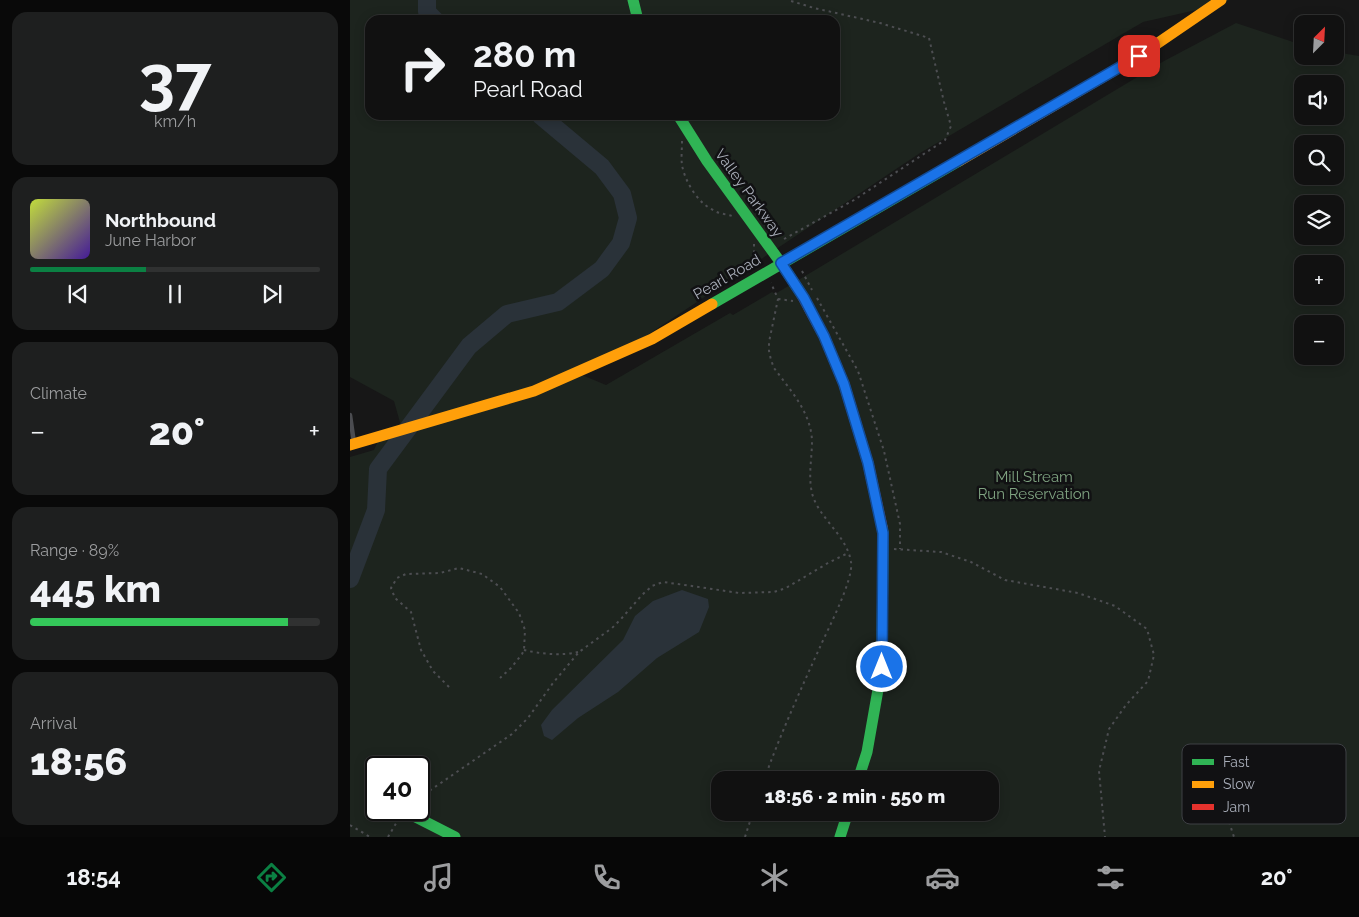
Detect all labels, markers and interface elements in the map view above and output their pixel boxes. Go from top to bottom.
north arrow [1294,15,1344,65]
map controls [1294,15,1344,365]
text: 280 m [473,34,576,75]
icon: right [390,35,455,100]
pin [1118,35,1160,77]
text: 37 [139,41,211,117]
icon: arrive [1125,42,1153,70]
button: sound [1294,75,1344,125]
text: Pearl Road [473,76,583,102]
text: km/h [154,112,196,131]
button: search [1294,135,1344,185]
street label: Valley Parkway [711,145,787,241]
button: layers [1294,195,1344,245]
text: Northbound [105,209,216,231]
text: June Harbor [105,231,196,250]
street label: Pearl Road [690,250,764,304]
button: + [1294,255,1344,305]
icon: previous [64,280,92,308]
icon: pause [161,280,189,308]
icon: next [258,280,286,308]
button: − [1294,315,1344,365]
text: Climate [30,384,87,403]
text: 20° [149,409,205,454]
text: − [30,415,45,448]
text: + [308,415,320,448]
park label: Mill Stream Run Reservation [978,468,1090,503]
text: Range · 89% [30,541,119,560]
text: 445 km [30,566,161,611]
position arrow [855,640,907,692]
text: Arrival [30,714,77,733]
text: 18:56 [30,739,127,784]
legend [1182,744,1346,824]
text: Fast [1223,754,1250,770]
speed limit sign: 40 [365,756,430,821]
text: Slow [1223,776,1255,792]
text: 18:56 · 2 min · 550 m [765,785,945,807]
text: Jam [1223,799,1250,815]
icon: directions [254,860,289,895]
icon: music [421,860,456,895]
icon: phone [589,860,624,895]
icon: climate [757,860,792,895]
icon: car [925,860,960,895]
icon: filters [1093,860,1128,895]
text: 18:54 [66,864,121,890]
text: 20° [1261,864,1293,890]

